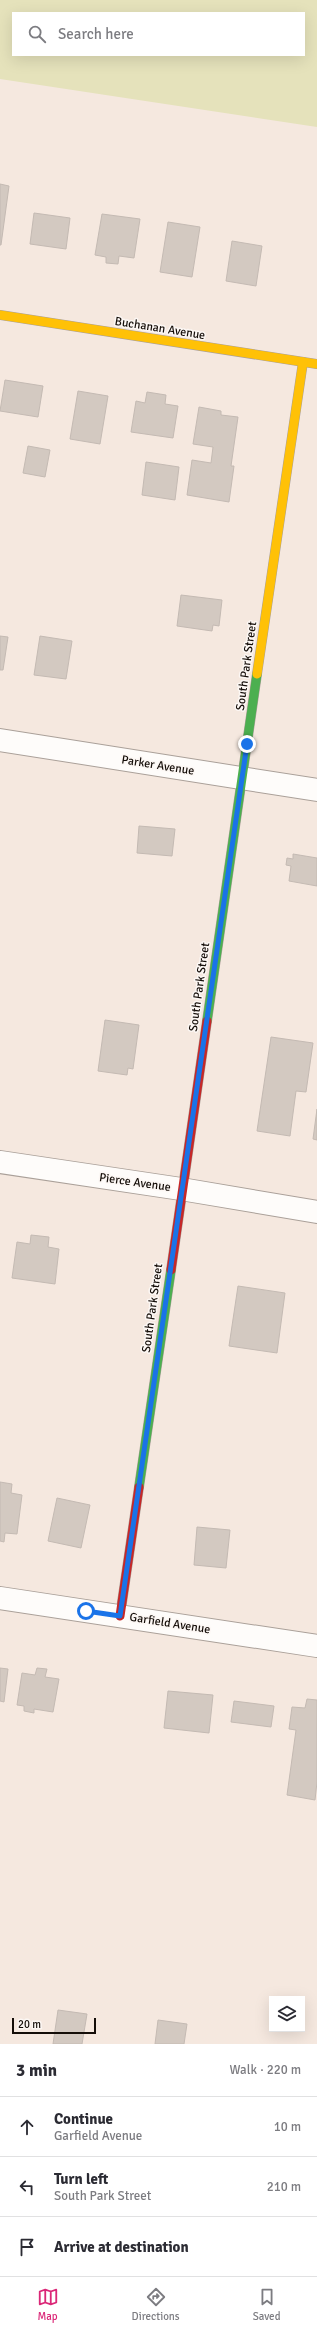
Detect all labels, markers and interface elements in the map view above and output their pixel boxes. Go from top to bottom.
search box [12,12,305,56]
icon: search [26,23,48,45]
text: Search here [58,25,134,43]
street label: Buchanan Avenue [114,314,206,343]
street label: South Park Street [233,621,260,712]
route end [238,735,256,753]
street label: Parker Avenue [120,752,195,779]
street label: South Park Street [186,942,213,1033]
street label: Pierce Avenue [98,1170,172,1195]
street label: South Park Street [139,1263,166,1354]
route start [77,1602,95,1620]
street label: Garfield Avenue [128,1610,211,1637]
map controls [269,1996,305,2032]
button: layers [269,1996,305,2032]
scale bar [12,2016,96,2035]
text: 20 m [18,2018,41,2031]
text: 3 min [16,2060,57,2081]
text: Walk · 220 m [230,2062,301,2078]
text: Continue [54,2110,113,2128]
icon: ahead [16,2116,38,2138]
text: 10 m [274,2119,301,2135]
text: Garfield Avenue [54,2128,142,2144]
text: Turn left [54,2170,108,2188]
icon: left [16,2176,38,2198]
text: 210 m [267,2179,301,2195]
text: South Park Street [54,2188,151,2204]
icon: arrive [16,2236,38,2258]
text: Arrive at destination [54,2238,189,2256]
tab: Map [37,2286,59,2323]
tab: Directions [132,2286,180,2323]
tab: Saved [253,2286,280,2323]

